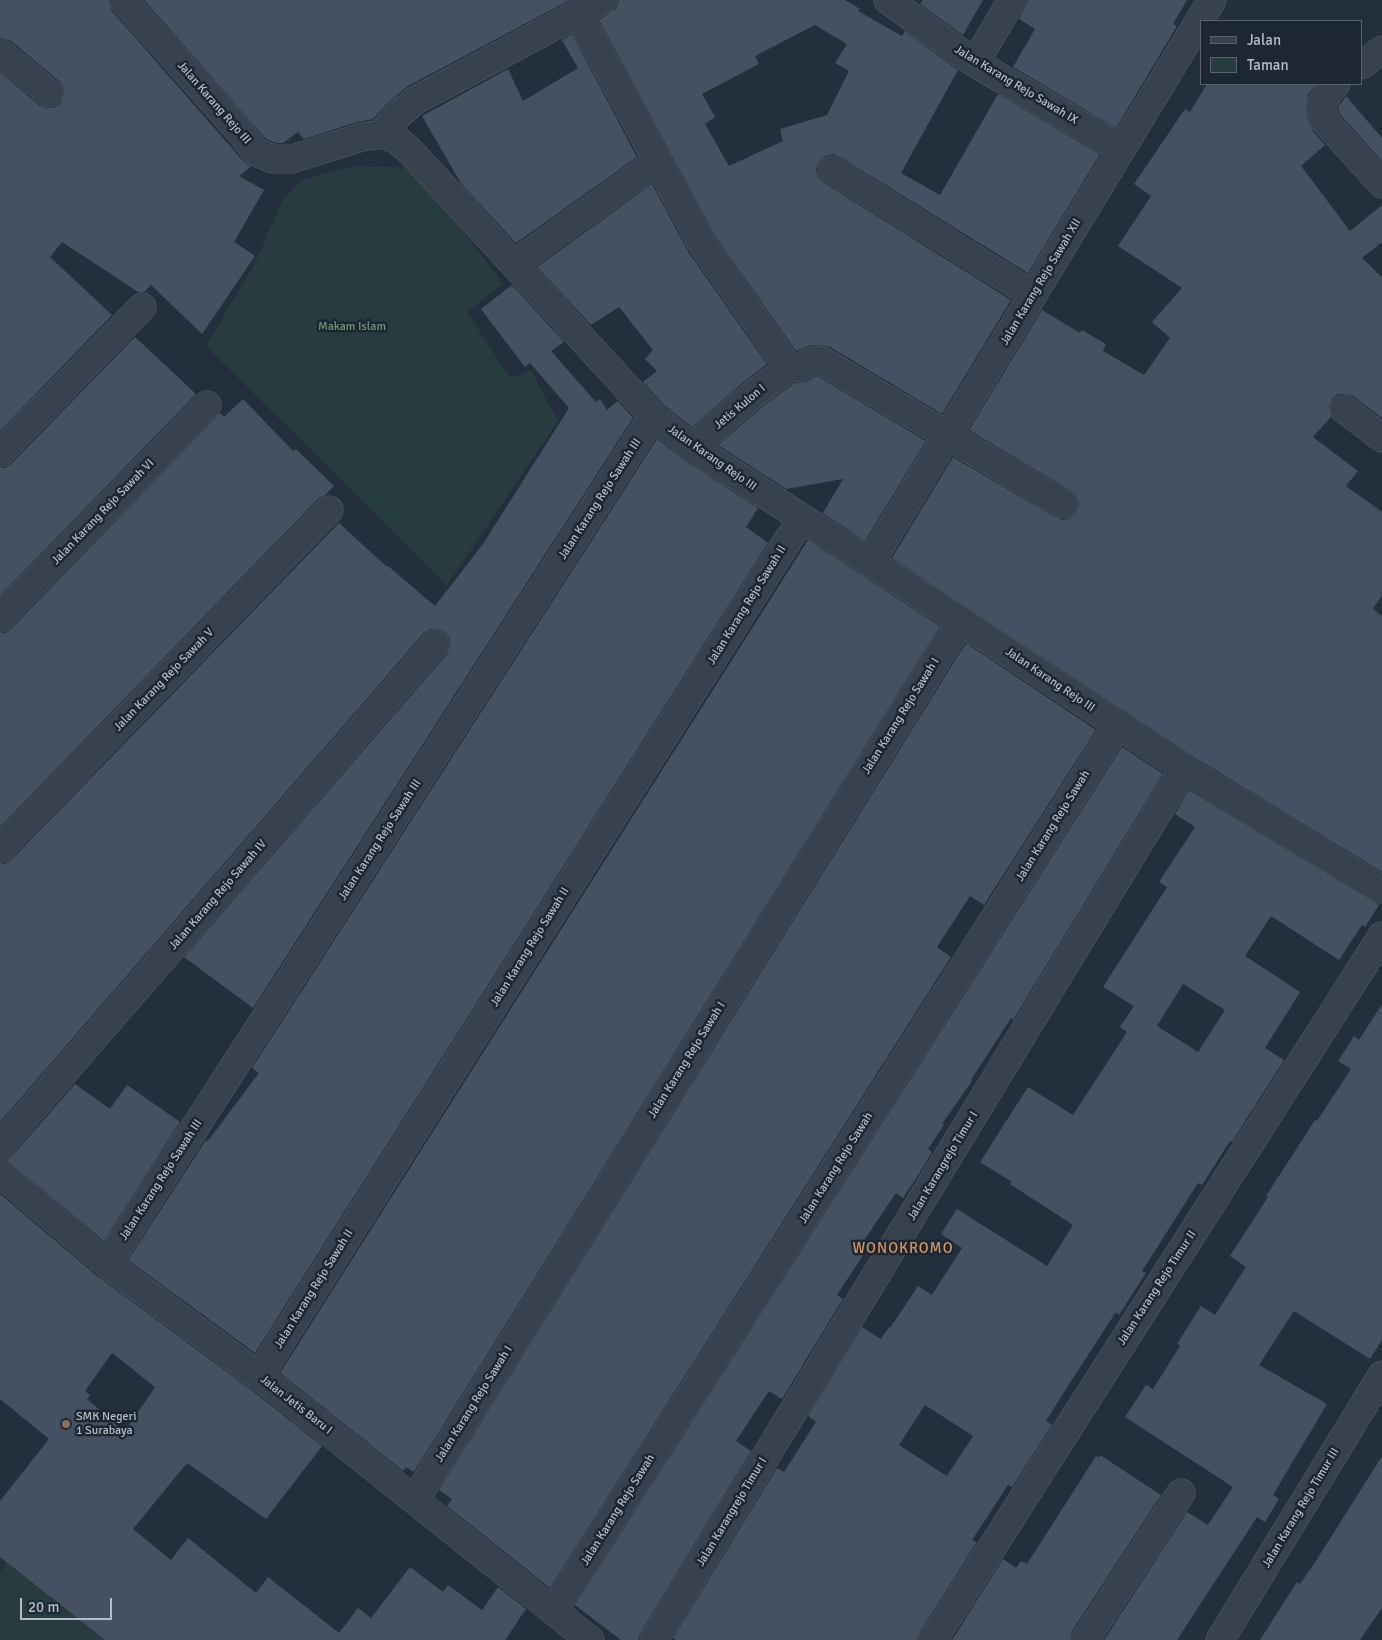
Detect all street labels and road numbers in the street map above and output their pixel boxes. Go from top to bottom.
street label: Jalan Karang Rejo Sawah IX [952,42,1080,128]
street label: Jalan Karang Rejo III [174,59,254,147]
street label: Jalan Karang Rejo Sawah XII [998,216,1084,348]
street label: Jetis Kulon I [711,381,769,433]
street label: Jalan Karang Rejo III [665,422,759,494]
street label: Jalan Karang Rejo Sawah III [555,436,645,562]
street label: Jalan Karang Rejo Sawah VI [49,456,157,568]
street label: Jalan Karang Rejo Sawah II [704,543,790,667]
street label: Jalan Karang Rejo Sawah V [111,625,217,735]
street label: Jalan Karang Rejo III [1002,645,1098,715]
street label: Jalan Karang Rejo Sawah I [859,655,943,777]
street label: Jalan Karang Rejo Sawah [1013,768,1093,884]
street label: Jalan Karang Rejo Sawah III [335,777,425,903]
street label: Jalan Karang Rejo Sawah IV [166,837,270,953]
street label: Jalan Karang Rejo Sawah II [487,885,573,1009]
street label: Jalan Karang Rejo Sawah I [645,999,729,1121]
street label: Jalan Karangrejo Timur I [905,1109,981,1223]
street label: Jalan Karang Rejo Sawah [796,1110,876,1226]
street label: Jalan Karang Rejo Sawah III [116,1117,206,1243]
street label: Jalan Karang Rejo Sawah II [271,1227,357,1351]
street label: Jalan Karang Rejo Timur II [1115,1228,1199,1348]
street label: Jalan Karang Rejo Sawah I [432,1343,516,1465]
street label: Jalan Jetis Baru I [257,1372,335,1438]
street label: Jalan Karang Rejo Timur III [1259,1445,1343,1571]
street label: Jalan Karang Rejo Sawah [578,1452,658,1568]
street label: Jalan Karangrejo Timur I [694,1455,770,1569]

